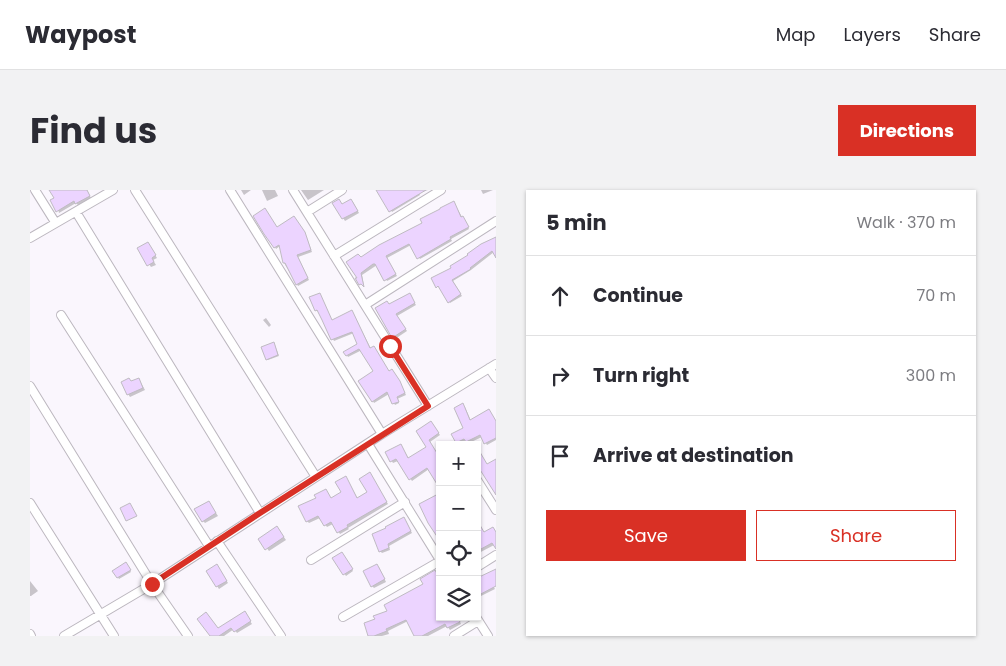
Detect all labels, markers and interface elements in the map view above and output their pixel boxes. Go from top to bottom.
text: Waypost [25,18,136,51]
text: Map [776,22,816,47]
text: Layers [844,22,901,47]
text: Share [929,22,981,47]
button: Directions [838,105,976,156]
text: Find us [30,106,157,155]
text: 5 min [546,208,607,237]
text: Walk · 370 m [856,211,956,234]
icon: ahead [546,282,574,310]
text: Continue [593,282,683,309]
text: 70 m [916,284,956,307]
route start [379,335,402,358]
icon: right [546,362,574,390]
text: Turn right [593,362,689,389]
text: 300 m [906,364,956,387]
map controls [436,441,481,621]
button: + [436,441,481,486]
icon: arrive [546,442,574,470]
text: Arrive at destination [593,442,794,469]
button: − [436,486,481,531]
button: Save [546,510,746,561]
button: Share [756,510,956,561]
button: locate [436,531,481,576]
route end [141,573,164,596]
button: layers [436,576,481,621]

